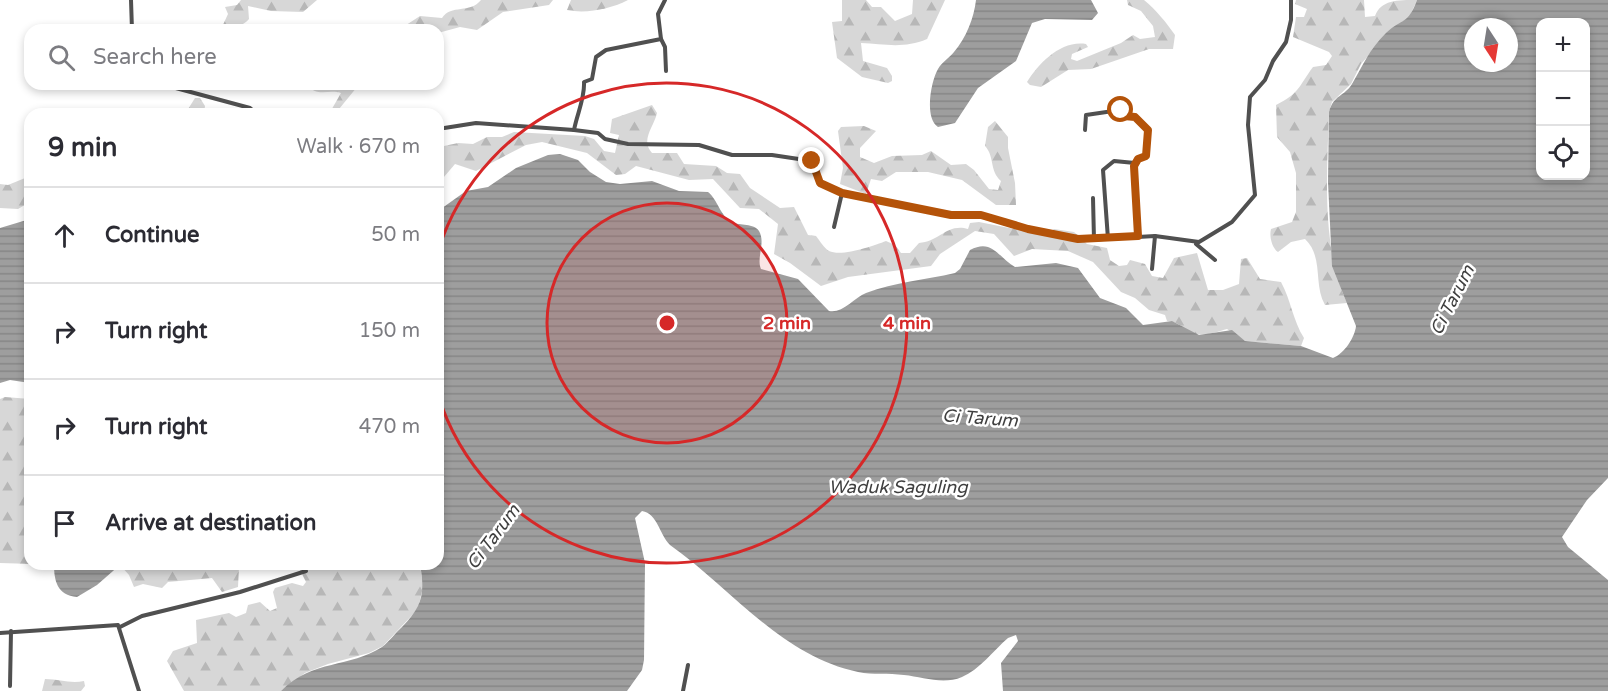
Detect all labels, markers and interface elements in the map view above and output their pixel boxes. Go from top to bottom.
north arrow [1464,18,1518,72]
map controls [1536,18,1590,180]
button: + [1536,18,1590,72]
search box [24,24,444,90]
icon: search [45,41,78,74]
text: Search here [93,44,217,70]
button: − [1536,72,1590,126]
route start [1107,96,1133,122]
button: locate [1536,126,1590,180]
text: 9 min [48,132,117,163]
text: Walk · 670 m [297,135,420,159]
route end [798,147,824,173]
icon: ahead [48,219,81,252]
text: Continue [105,222,200,248]
text: 50 m [371,223,420,247]
water label: Ci Tarum [1425,261,1479,339]
text: 2 min [763,312,811,334]
text: 4 min [883,312,931,334]
centre of rings [657,313,677,333]
icon: right [48,315,81,348]
text: Turn right [105,318,207,344]
text: 150 m [359,319,420,343]
water label: Ci Tarum [941,404,1019,432]
icon: right [48,411,81,444]
text: Turn right [105,414,207,440]
text: 470 m [359,415,420,439]
water label: Waduk Saguling [828,476,969,498]
water label: Ci Tarum [461,500,525,574]
icon: arrive [48,507,81,540]
text: Arrive at destination [105,510,316,536]

